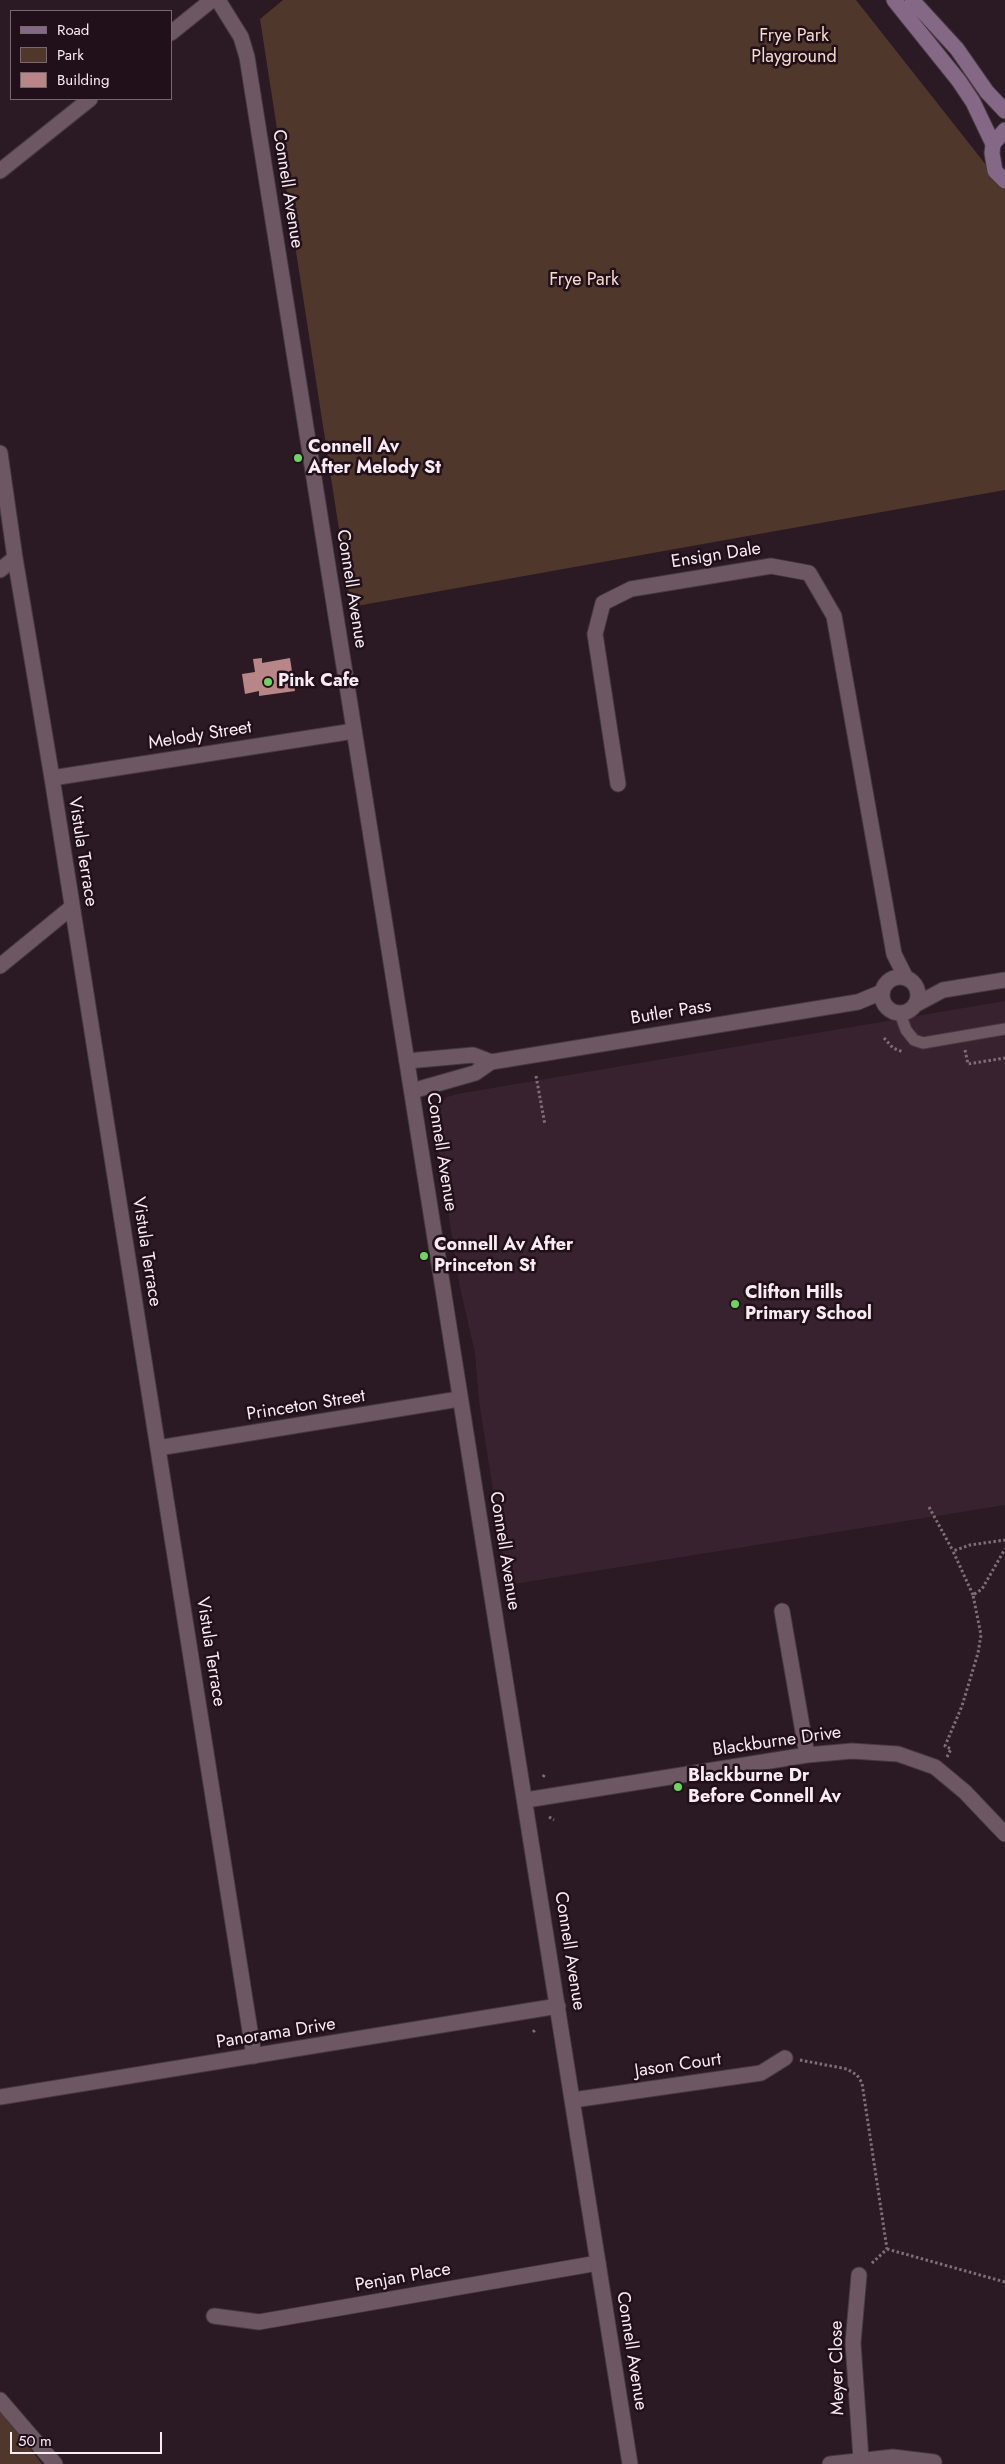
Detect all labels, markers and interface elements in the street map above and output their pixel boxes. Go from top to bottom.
legend [10,10,172,100]
text: Road [57,19,89,41]
park label: Frye Park Playground [751,26,837,68]
text: Park [57,44,84,66]
text: Building [57,69,109,91]
street label: Connell Avenue [267,128,307,250]
park label: Frye Park [549,270,619,292]
place label: Connell Av After Melody St [308,437,441,479]
marker: Connell Av After Melody St [292,452,304,464]
street label: Connell Avenue [331,528,371,650]
street label: Ensign Dale [670,538,762,574]
place label: Pink Cafe [278,671,359,693]
marker: Pink Cafe [262,676,274,688]
street label: Melody Street [147,717,253,755]
street label: Vistula Terrace [63,796,101,908]
street label: Butler Pass [629,996,713,1030]
street label: Connell Avenue [421,1091,461,1213]
street label: Vistula Terrace [127,1196,165,1308]
place label: Connell Av After Princeton St [434,1235,573,1278]
marker: Connell Av After Princeton St [418,1250,430,1262]
place label: Clifton Hills Primary School [745,1283,872,1326]
marker: Clifton Hills Primary School [729,1298,741,1310]
street label: Princeton Street [245,1386,367,1426]
street label: Connell Avenue [484,1490,524,1612]
street label: Vistula Terrace [191,1596,229,1708]
street label: Blackburne Drive [711,1722,843,1762]
place label: Blackburne Dr Before Connell Av [688,1766,841,1808]
marker: Blackburne Dr Before Connell Av [672,1781,684,1793]
street label: Connell Avenue [549,1890,589,2012]
street label: Panorama Drive [215,2014,337,2054]
street label: Jason Court [633,2049,723,2083]
street label: Penjan Place [354,2259,452,2297]
street label: Connell Avenue [611,2290,651,2412]
street label: Meyer Close [826,2320,850,2416]
scale bar [12,2422,165,2454]
text: 50 m [18,2430,52,2452]

